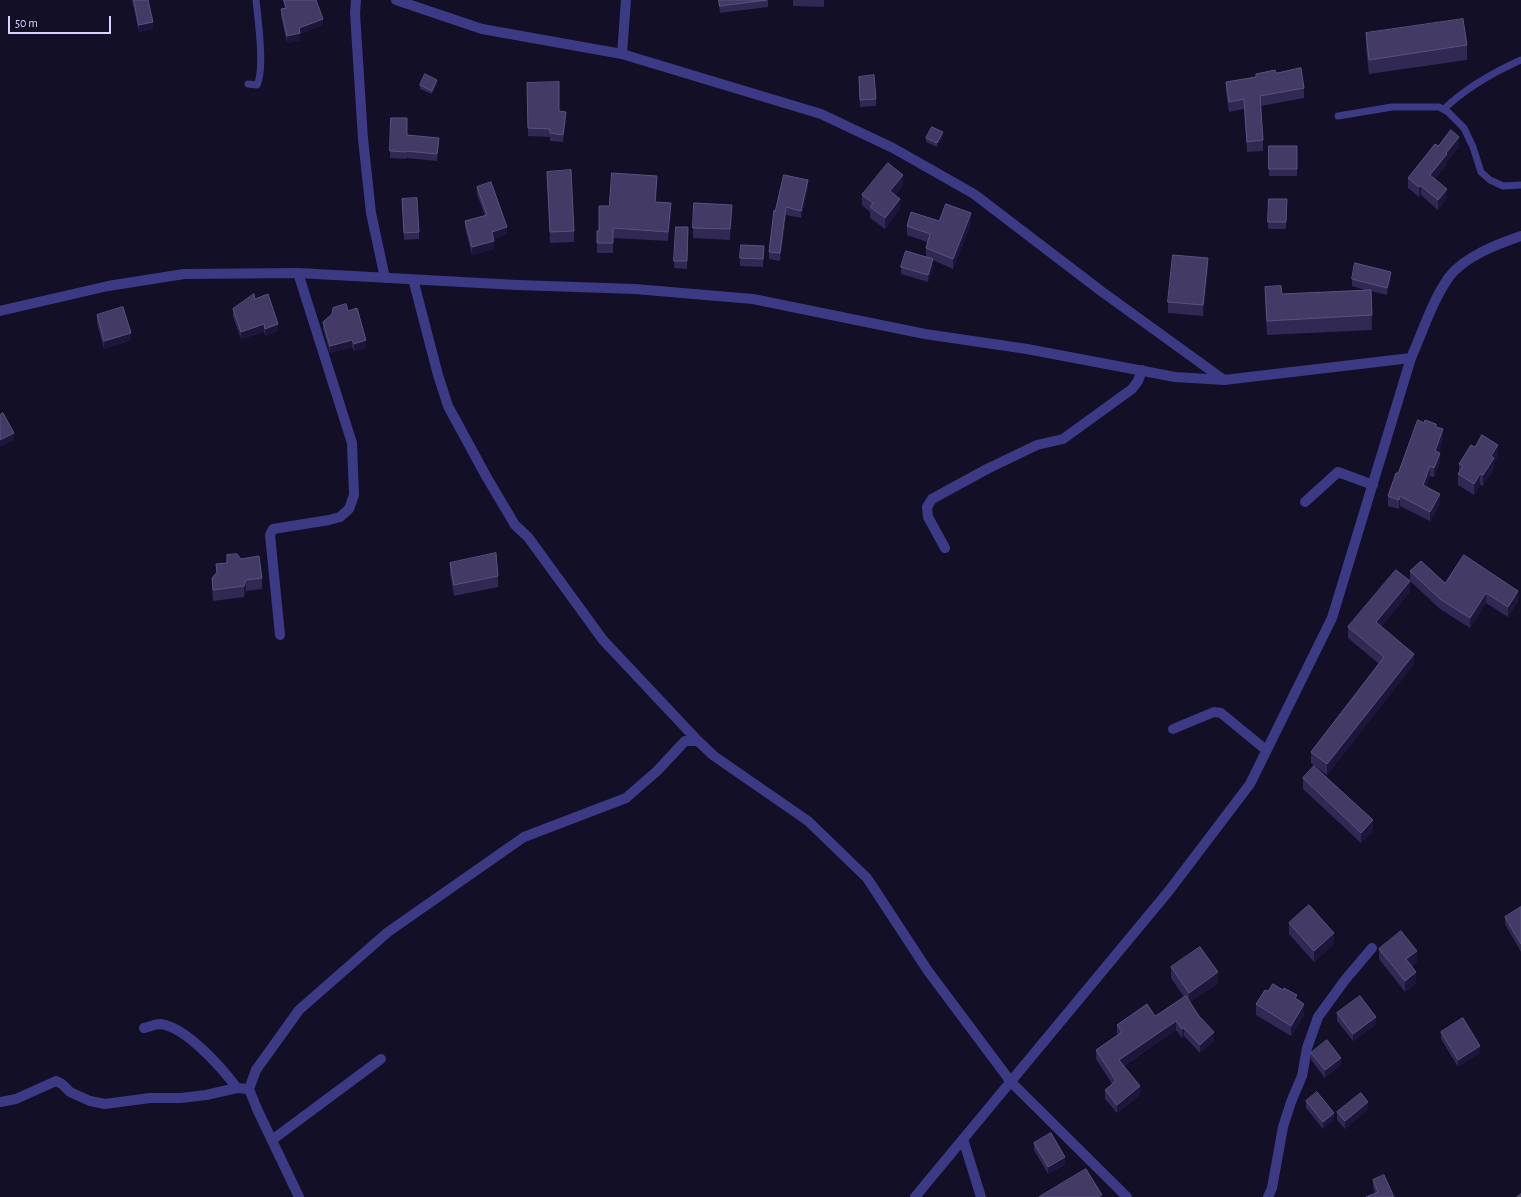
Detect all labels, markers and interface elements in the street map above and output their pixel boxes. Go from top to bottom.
scale bar [10,8,113,34]
text: 50 m [15,17,38,29]

